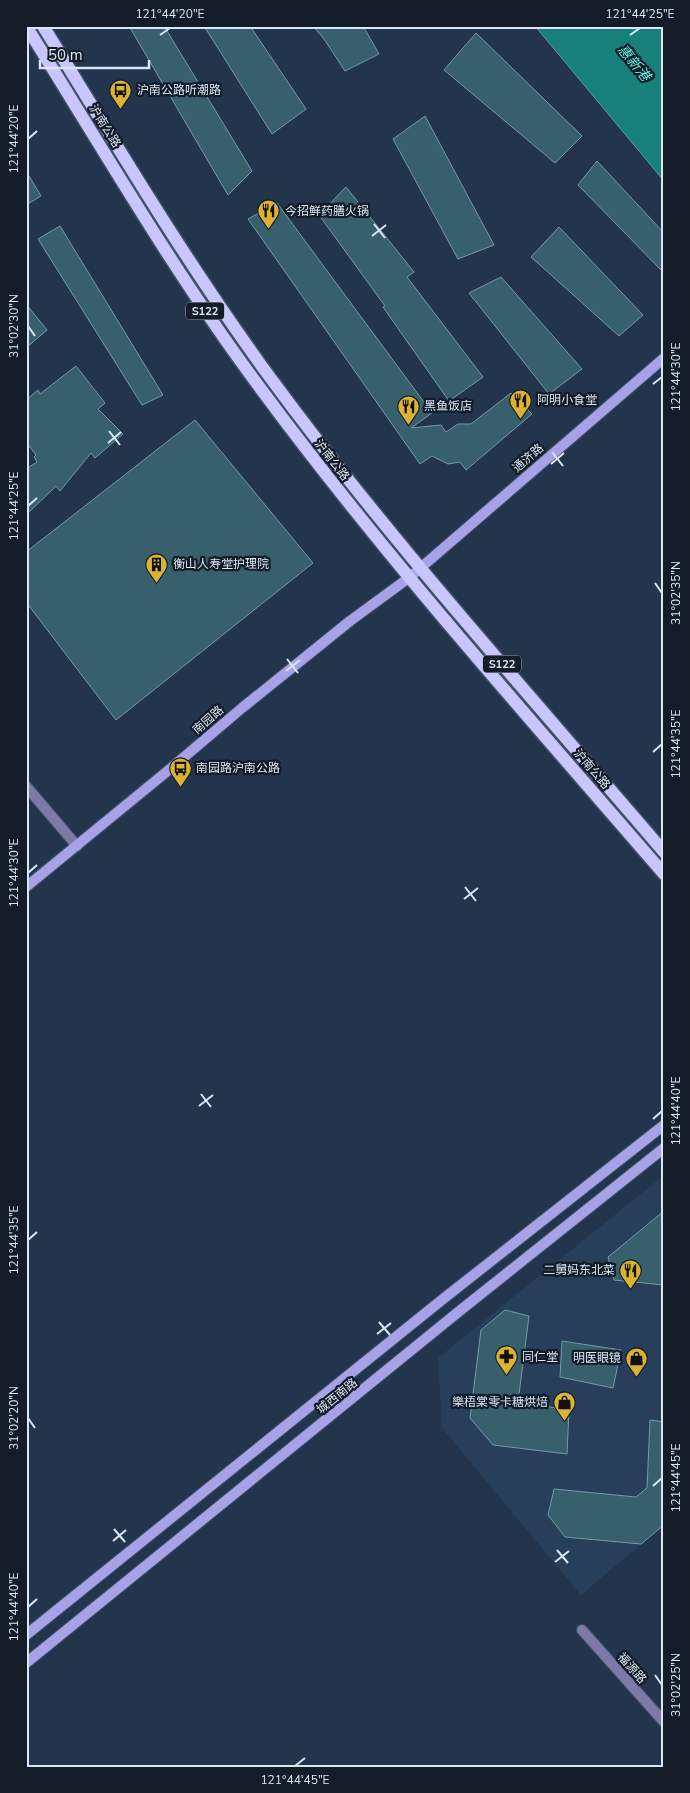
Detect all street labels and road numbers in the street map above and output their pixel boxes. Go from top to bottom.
street label: 沪南公路 [85,101,125,151]
road number: S122 [186,302,224,320]
street label: 沪南公路 [311,436,353,484]
street label: 通济路 [509,440,547,476]
road number: S122 [483,656,521,672]
street label: 南园路 [189,702,227,738]
street label: 沪南公路 [570,746,614,792]
street label: 城西南路 [313,1375,361,1417]
street label: 福源路 [614,1649,650,1687]

